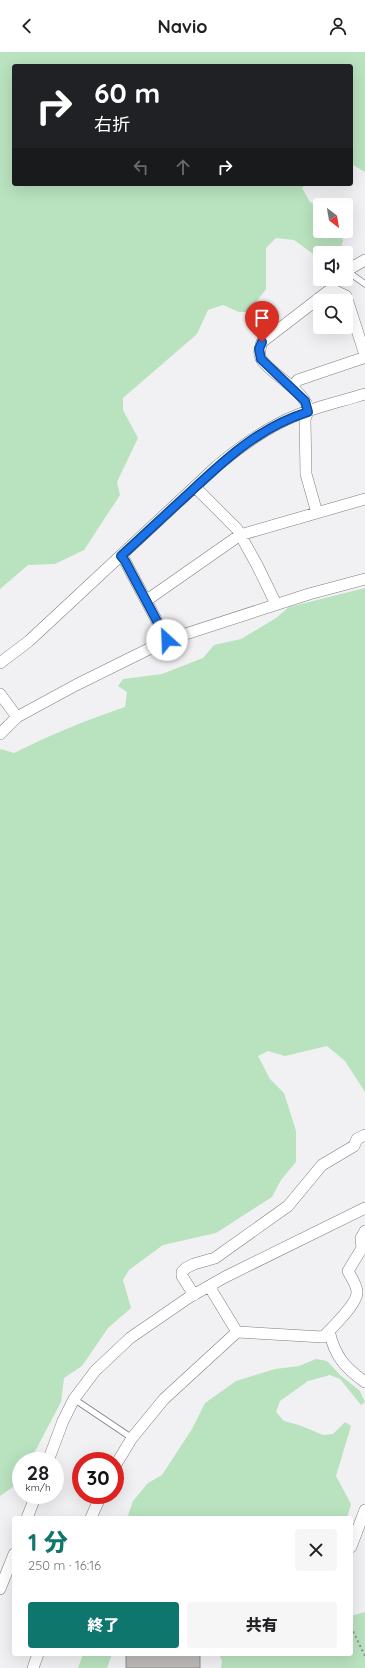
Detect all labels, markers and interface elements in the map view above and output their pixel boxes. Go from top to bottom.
icon: back [16,15,38,37]
text: Navio [158,15,207,38]
icon: person [327,15,349,37]
text: 60 m [94,75,160,110]
icon: right [28,80,80,132]
text: 右折 [94,113,130,136]
icon: left [130,156,152,178]
icon: ahead [172,156,194,178]
icon: right [214,156,236,178]
north arrow [313,198,353,238]
map controls [313,198,353,334]
button: sound [313,246,353,286]
button: search [313,294,353,334]
pin [245,301,279,342]
icon: arrive [251,307,273,329]
position arrow [146,619,188,661]
speed limit sign: 30 [72,1452,124,1504]
text: 28 [27,1460,49,1485]
text: km/h [25,1481,51,1494]
text: 1 分 [28,1527,68,1557]
button: close [295,1529,337,1571]
text: 250 m · 16:16 [28,1557,101,1573]
button: 終了 [28,1602,179,1648]
button: 共有 [187,1602,337,1648]

